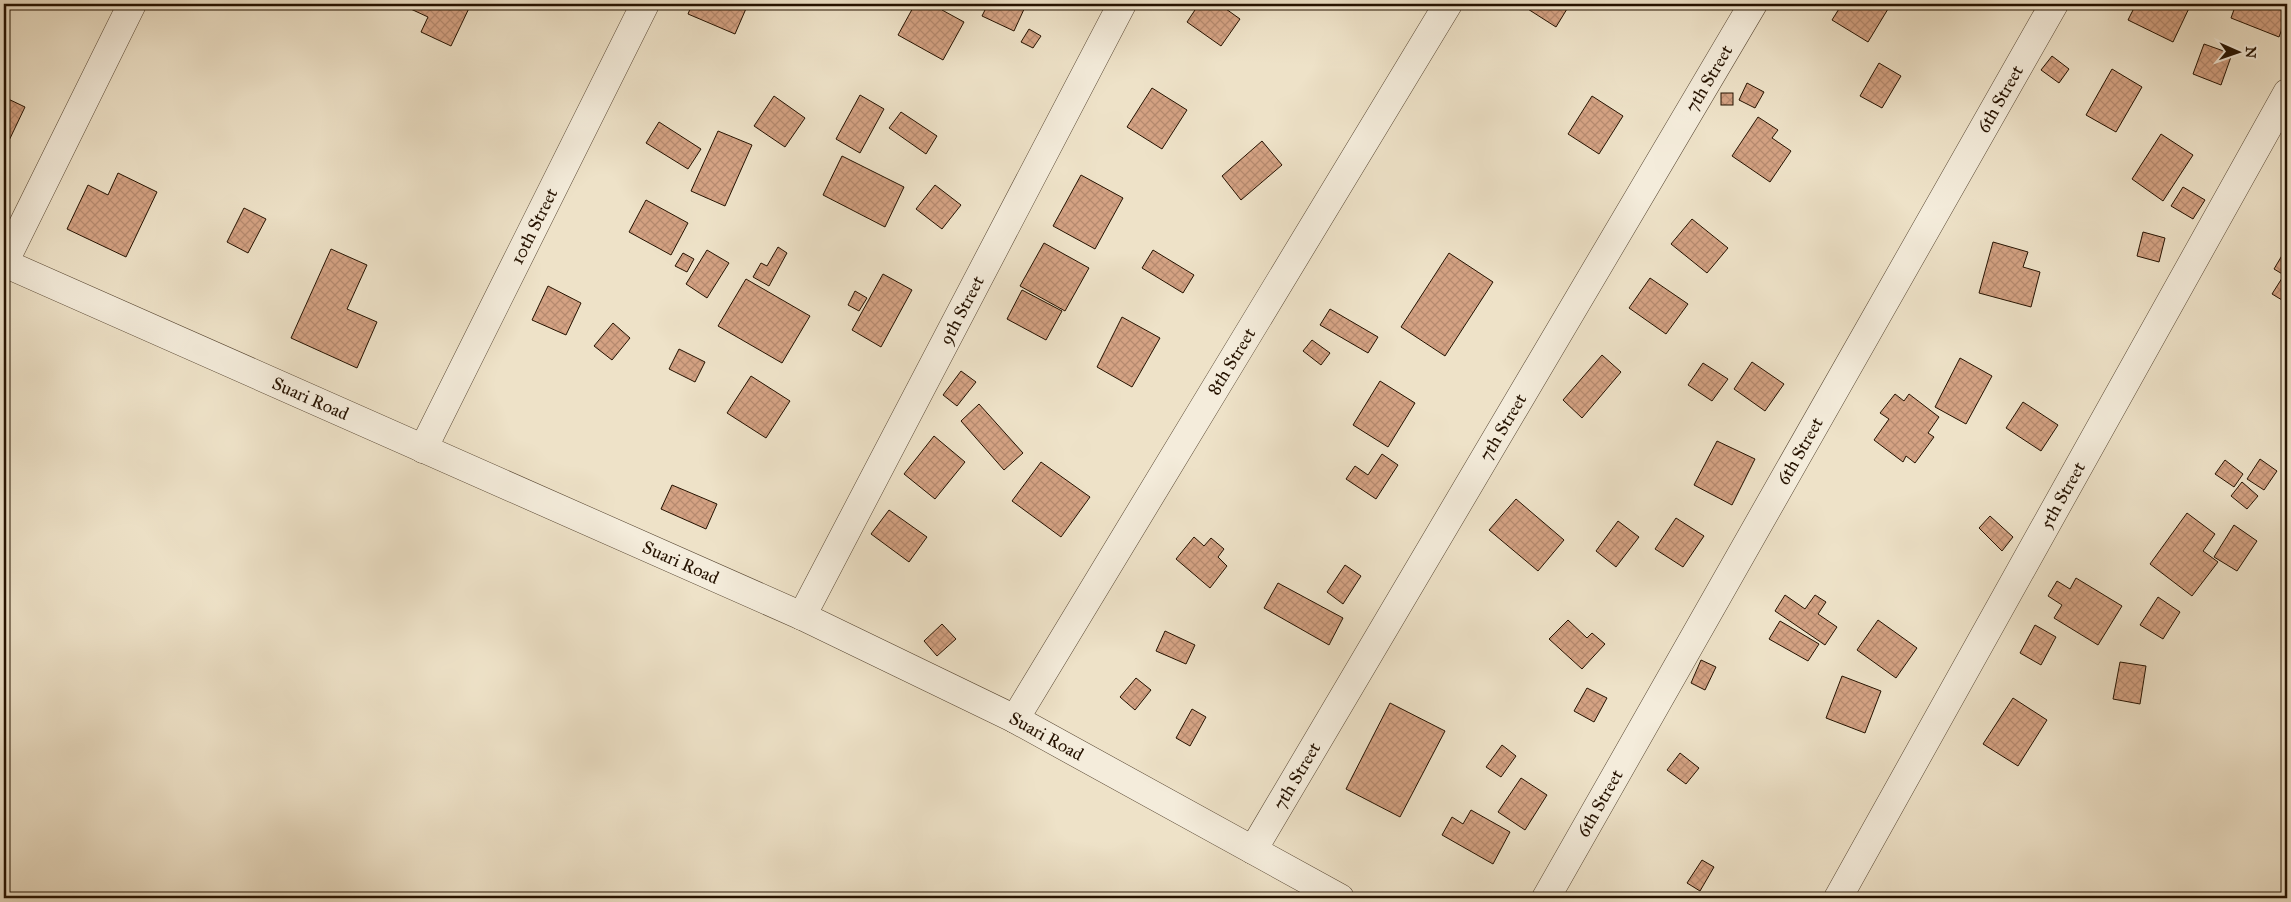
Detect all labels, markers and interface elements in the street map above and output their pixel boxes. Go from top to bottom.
north arrow [2214,28,2264,78]
street label: 7th Street [1680,40,1738,116]
text: N [2242,46,2259,59]
street label: 6th Street [1972,61,2028,137]
street label: 10th Street [506,184,563,268]
street label: 9th Street [935,272,989,348]
street label: 8th Street [1203,323,1261,399]
street label: Suari Road [269,372,352,425]
street label: 7th Street [1474,389,1532,465]
street label: 6th Street [1772,413,1828,489]
street label: 5th Street [2035,457,2090,533]
street label: Suari Road [639,536,722,589]
street label: Suari Road [1005,707,1087,766]
street label: 7th Street [1268,738,1326,814]
street label: 6th Street [1572,765,1628,841]

